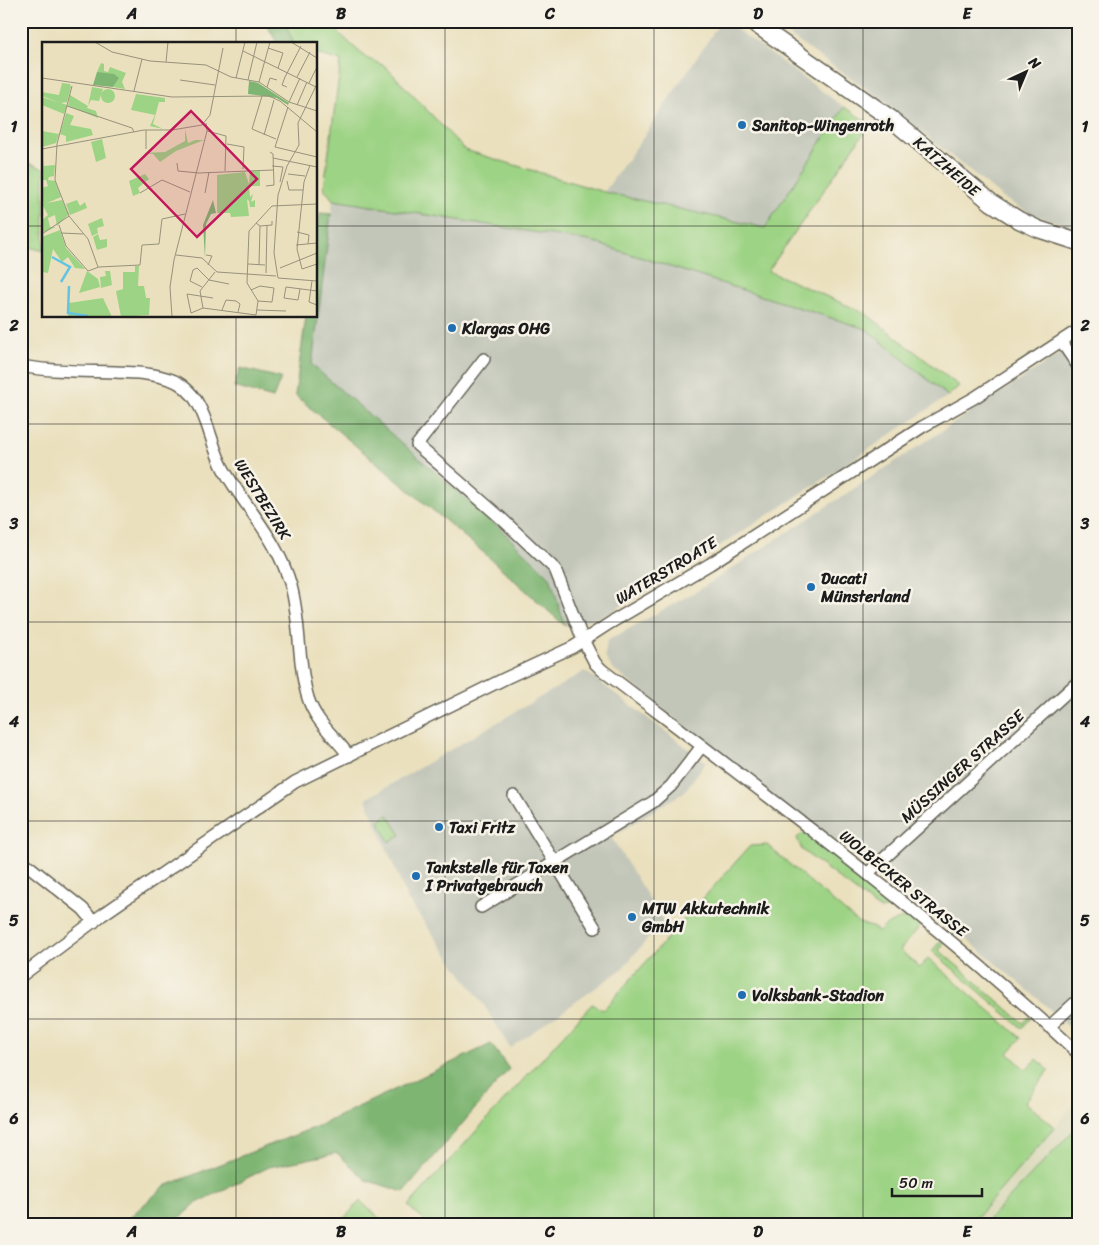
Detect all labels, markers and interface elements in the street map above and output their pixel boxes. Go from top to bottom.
text: A [126,0,137,28]
text: B [336,0,347,28]
text: C [544,0,556,28]
text: D [753,0,763,28]
text: E [963,0,973,28]
inset map [42,42,318,318]
north arrow [1002,48,1052,98]
text: N [1022,50,1047,76]
place label: Sanitop-Wingenroth [751,111,895,140]
text: 1 [11,112,18,141]
text: 1 [1082,112,1089,141]
marker: Sanitop-Wingenroth [736,119,748,131]
street label: KATZHEIDE [906,129,988,205]
text: 2 [8,311,19,340]
text: 2 [1079,311,1090,340]
place label: Klargas OHG [461,314,550,343]
marker: Klargas OHG [446,322,458,334]
street label: WESTBEZIRK [226,453,300,547]
text: 3 [9,509,19,538]
text: 3 [1080,509,1090,538]
street label: WATERSTROATE [609,528,724,613]
place label: Ducati Münsterland [820,564,911,611]
marker: Ducati Münsterland [805,581,817,593]
street label: MÜSSINGER STRASSE [893,701,1032,831]
text: 4 [8,707,19,736]
text: 4 [1079,707,1090,736]
place label: Taxi Fritz [449,813,516,842]
marker: Taxi Fritz [433,821,445,833]
street label: WOLBECKER STRASSE [833,822,975,945]
place label: Tankstelle für Taxen I Privatgebrauch [425,853,569,900]
marker: Tankstelle für Taxen I Privatgebrauch [410,870,422,882]
place label: MTW Akkutechnik GmbH [641,894,770,941]
text: 5 [9,906,19,935]
text: 5 [1080,906,1090,935]
marker: MTW Akkutechnik GmbH [626,911,638,923]
place label: Volksbank-Stadion [752,981,884,1010]
marker: Volksbank-Stadion [736,989,748,1001]
text: 6 [8,1104,19,1133]
text: 6 [1079,1104,1090,1133]
scale bar [892,1165,982,1197]
text: 50 m [899,1170,934,1196]
text: A [126,1217,137,1245]
text: B [336,1217,347,1245]
text: C [544,1217,556,1245]
text: D [753,1217,763,1245]
text: E [963,1217,973,1245]

